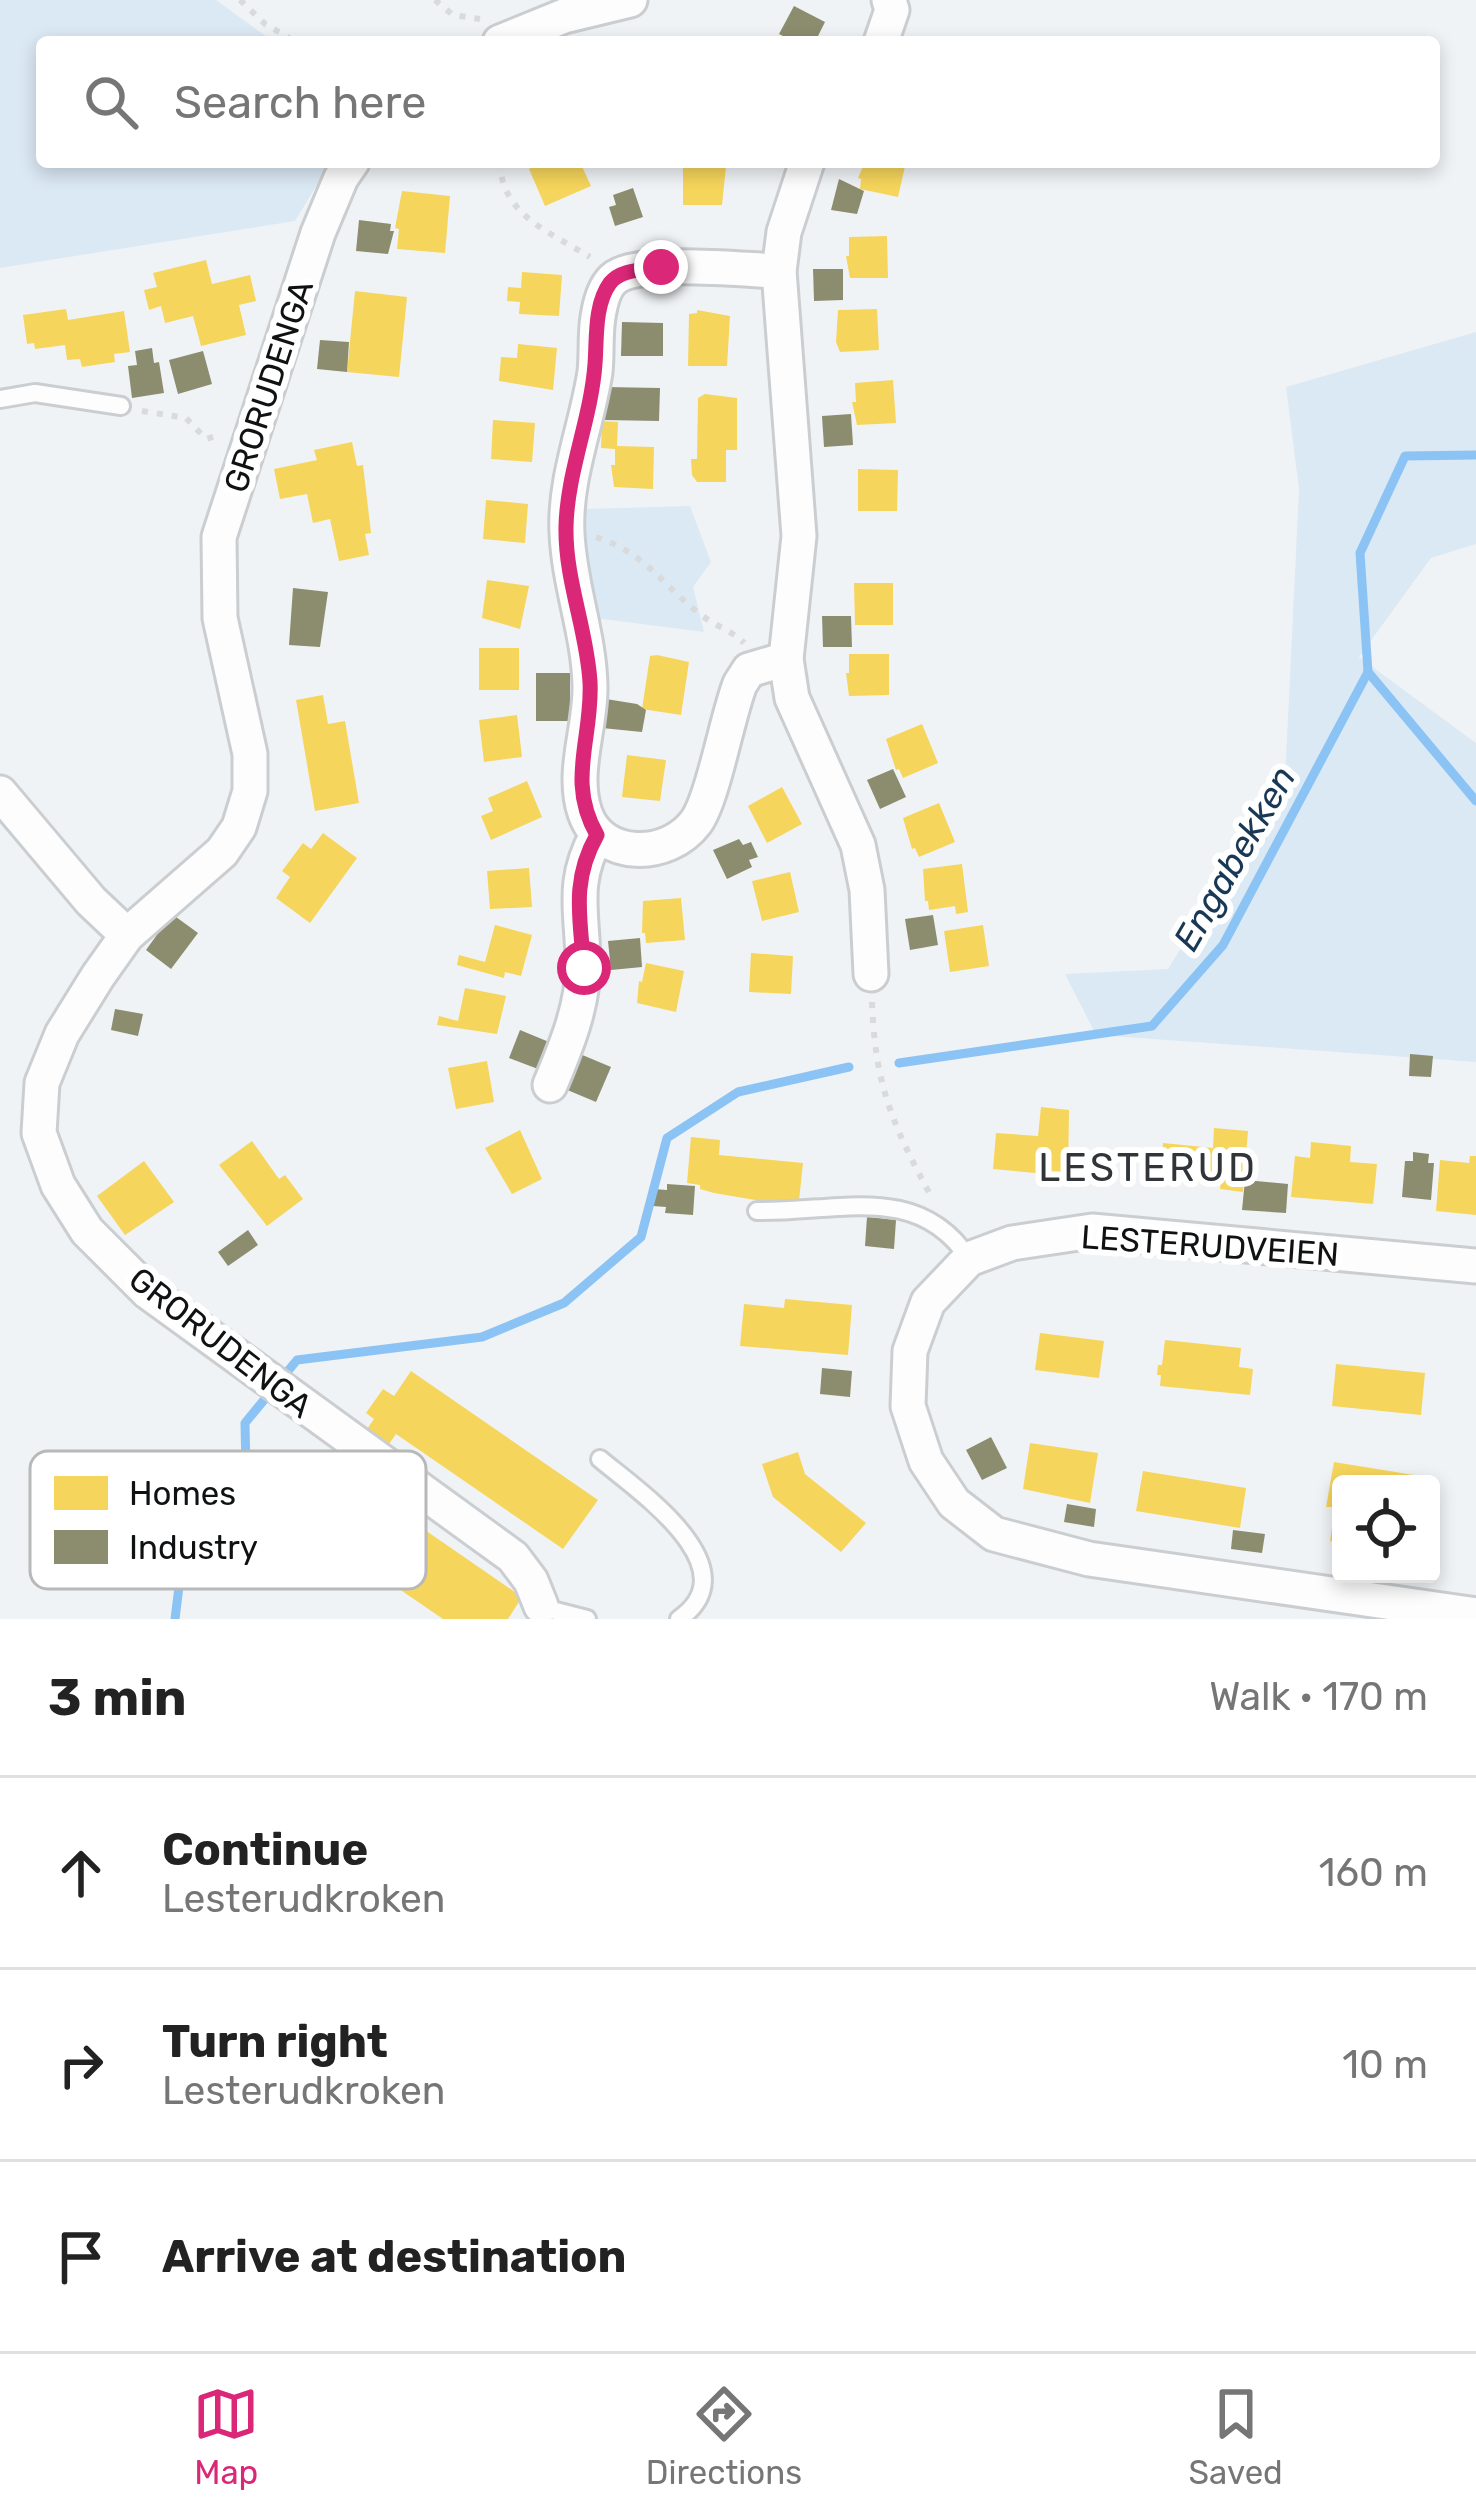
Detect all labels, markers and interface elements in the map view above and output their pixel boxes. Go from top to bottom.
search box [36,36,1440,168]
icon: search [78,69,144,135]
text: Search here [174,76,426,129]
route end [634,240,688,294]
street label: GRORUDENGA [216,275,321,497]
water label: Engabekken [1164,758,1304,958]
route start [557,941,611,995]
district label: LESTERUD [1038,1145,1258,1191]
street label: LESTERUDVEIEN [1080,1217,1340,1274]
street label: GRORUDENGA [122,1259,320,1426]
legend [30,1451,426,1589]
text: Homes [129,1474,236,1513]
map controls [1332,1475,1440,1583]
button: locate [1332,1475,1440,1583]
text: Industry [129,1528,258,1567]
text: 3 min [48,1667,187,1728]
text: Walk · 170 m [1209,1674,1428,1720]
text: Continue [162,1823,368,1876]
icon: ahead [48,1840,114,1906]
text: 160 m [1319,1850,1428,1896]
text: Lesterudkroken [162,1876,445,1922]
text: Turn right [162,2015,388,2068]
icon: right [48,2032,114,2098]
text: 10 m [1342,2042,1428,2088]
text: Lesterudkroken [162,2068,445,2114]
icon: arrive [48,2224,114,2290]
text: Arrive at destination [162,2230,627,2283]
tab: Map [193,2381,259,2492]
tab: Directions [646,2381,802,2492]
tab: Saved [1189,2381,1283,2492]

